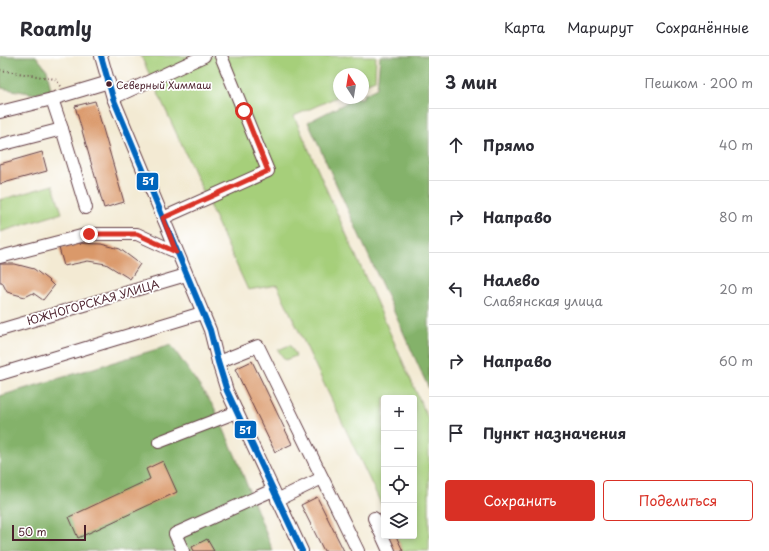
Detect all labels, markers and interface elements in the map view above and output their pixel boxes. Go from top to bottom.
text: Roamly [20,14,92,42]
text: Карта [504,17,545,38]
text: Маршрут [567,17,633,38]
text: Сохранённые [655,17,749,38]
north arrow [333,68,369,104]
text: 3 мин [445,69,497,95]
text: Пешком · 200 m [644,73,753,92]
place label: Северный Химмаш [116,77,211,92]
marker: Северный Химмаш [104,79,114,89]
route start [235,102,253,120]
text: Прямо [483,133,534,156]
icon: ahead [445,134,467,156]
text: 40 m [719,135,753,154]
line badge: 51 [136,172,159,191]
text: 51 [142,172,154,189]
text: Направо [483,205,552,228]
icon: right [445,206,467,228]
text: 80 m [719,207,753,226]
route end [80,225,98,243]
text: Налево [483,268,540,291]
street label: ЮЖНОГОРСКАЯ УЛИЦА [25,275,162,329]
icon: left [445,278,467,300]
text: 20 m [719,279,753,298]
text: Славянская улица [483,291,603,310]
text: Направо [483,349,552,372]
icon: right [445,350,467,372]
text: 60 m [719,351,753,370]
map controls [381,395,417,539]
button: + [381,395,417,431]
line badge: 51 [234,420,257,439]
text: 51 [239,421,251,438]
text: Пункт назначения [483,421,626,444]
icon: arrive [445,422,467,444]
button: − [381,431,417,467]
button: locate [381,467,417,503]
button: Сохранить [445,480,595,521]
button: Поделиться [603,480,753,521]
button: layers [381,503,417,539]
scale bar [12,523,86,542]
text: 50 m [18,523,47,540]

